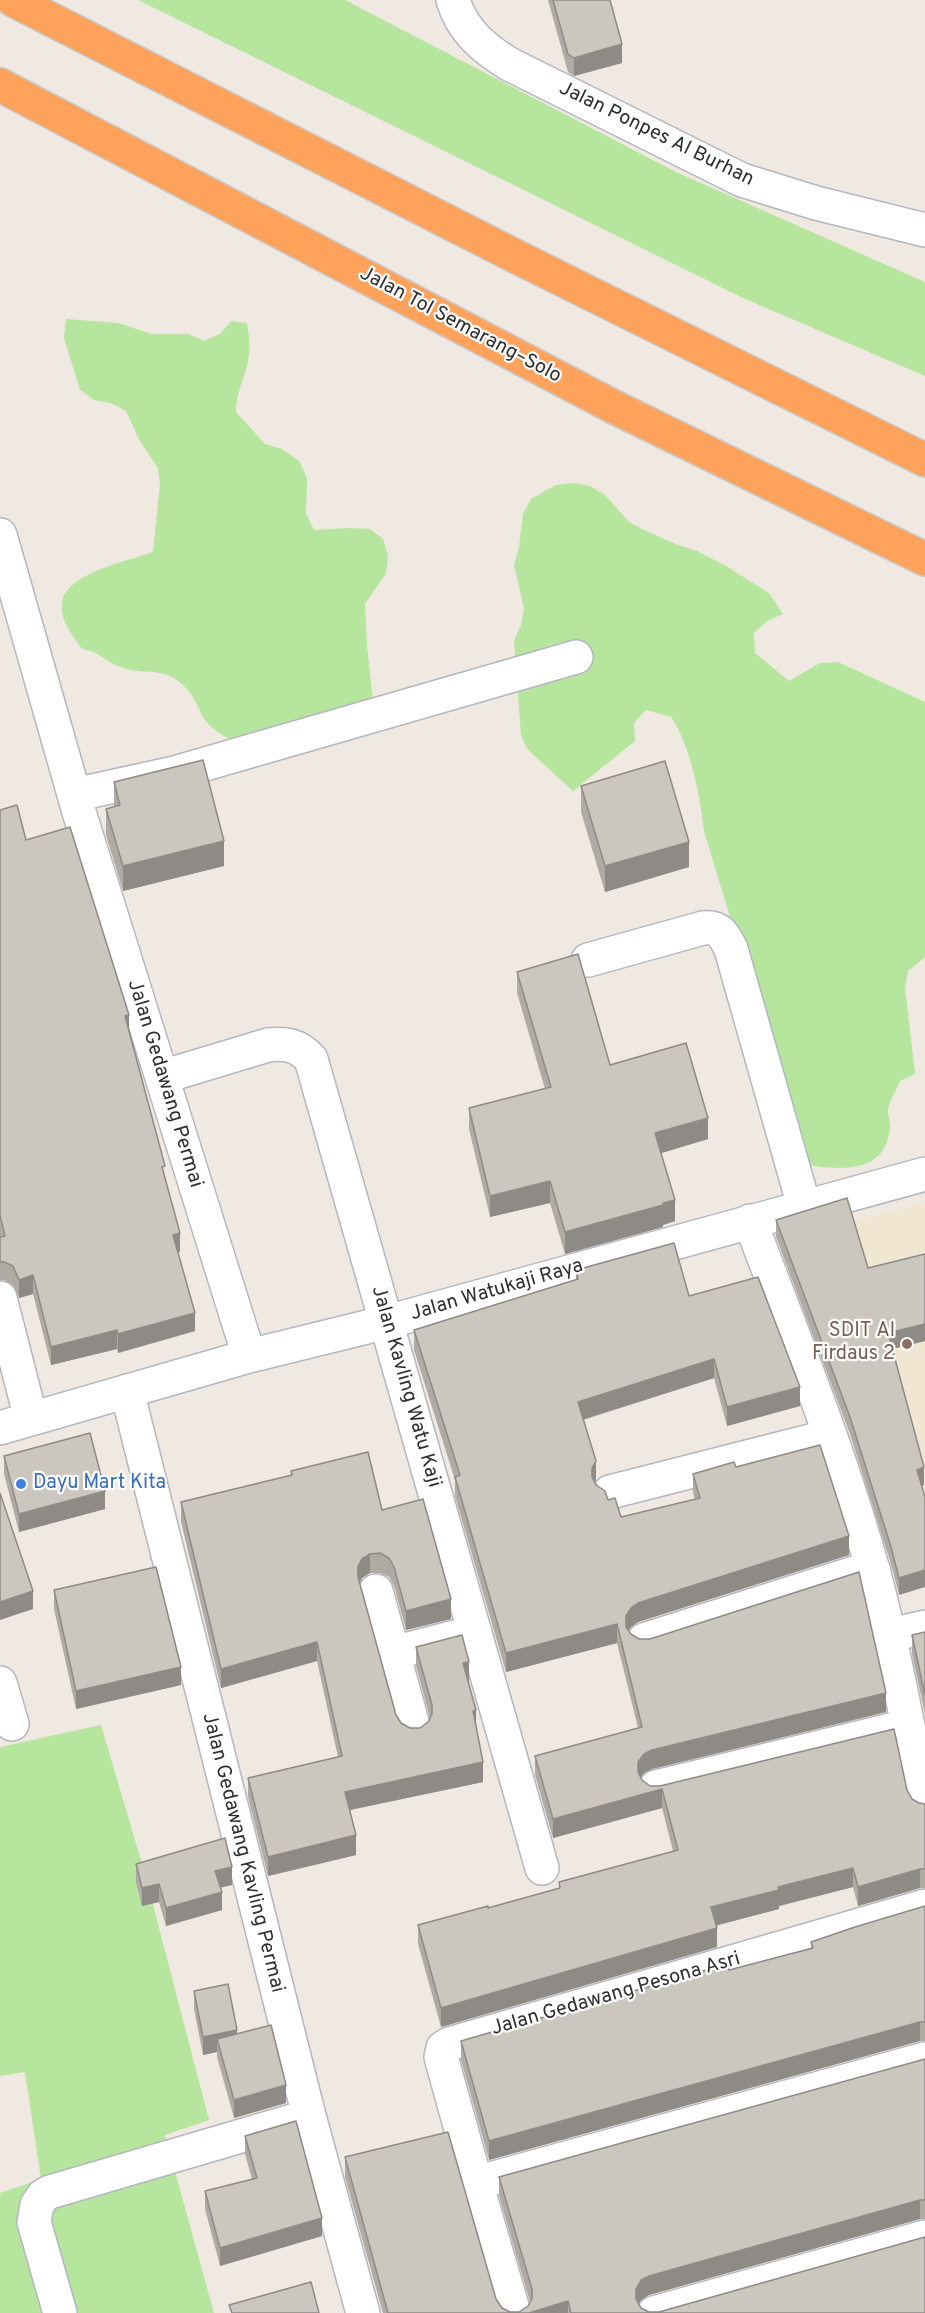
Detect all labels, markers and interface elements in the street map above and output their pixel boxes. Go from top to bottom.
street label: Jalan Ponpes Al Burhan [555,77,757,193]
street label: Jalan Tol Semarang–Solo [355,263,565,389]
street label: Jalan Gedawang Permai [121,977,207,1191]
street label: Jalan Watukaji Raya [408,1255,586,1327]
street label: Jalan Kavling Watu Kaji [365,1283,445,1491]
place label: SDIT Al Firdaus 2 [812,1320,895,1367]
marker: SDIT Al Firdaus 2 [900,1337,914,1351]
place label: Dayu Mart Kita [33,1472,166,1496]
marker: Dayu Mart Kita [14,1477,28,1491]
street label: Jalan Gedawang Kavling Permai [196,1711,288,1995]
street label: Jalan Gedawang Pesona Asri [489,1948,743,2042]

